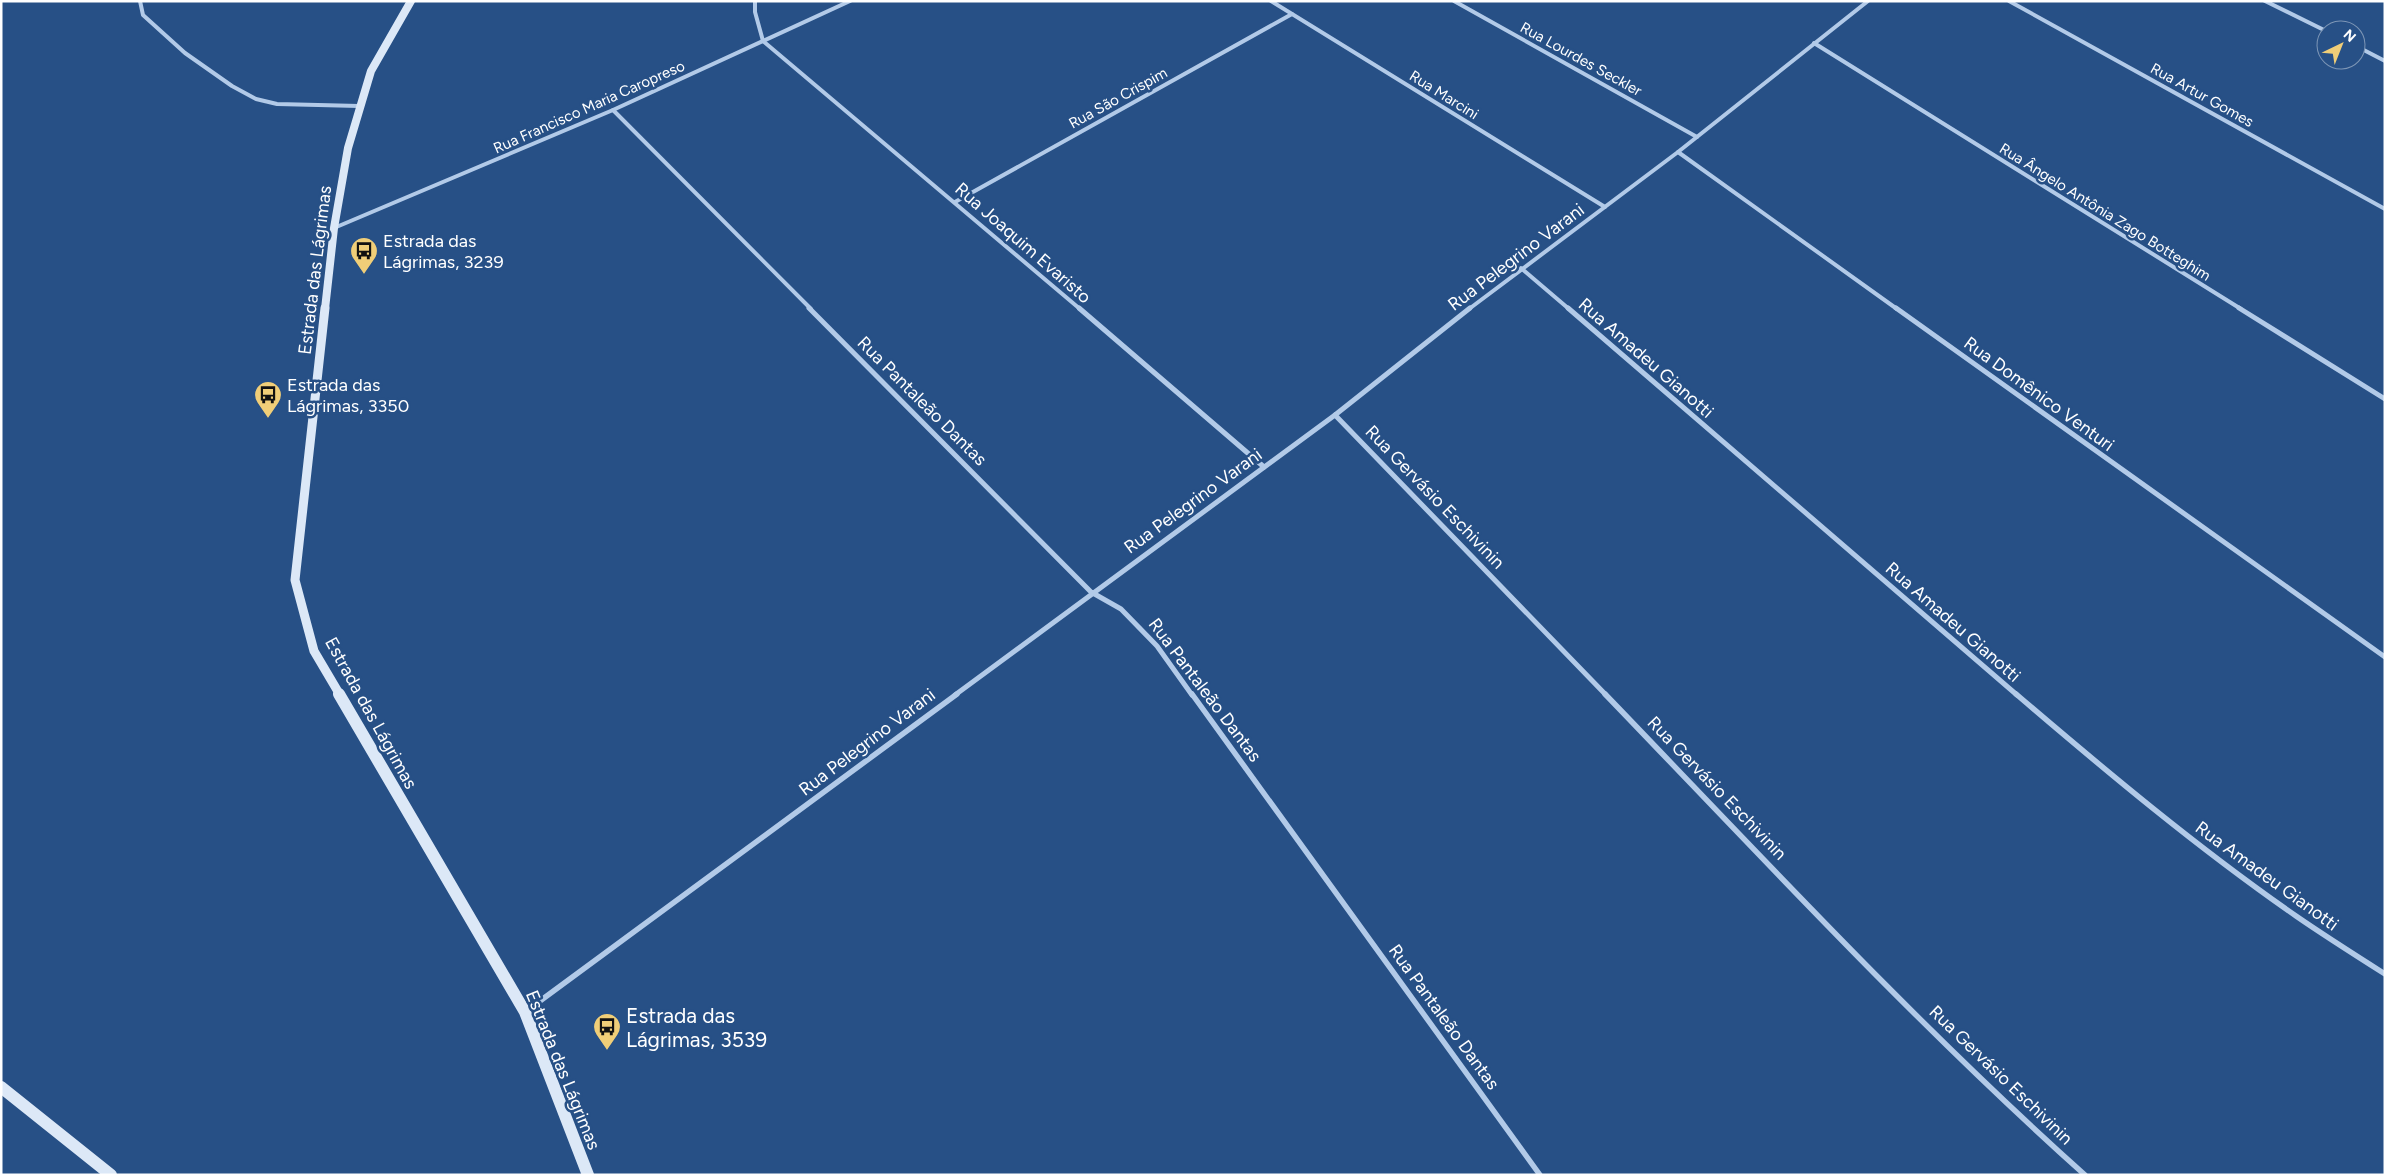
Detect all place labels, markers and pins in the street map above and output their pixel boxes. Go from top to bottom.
place label: Estrada das Lágrimas, 3239 [383,230,504,273]
bus stop icon: Estrada das Lágrimas, 3239 [349,236,379,275]
place label: Estrada das Lágrimas, 3350 [287,374,409,417]
bus stop icon: Estrada das Lágrimas, 3350 [253,380,283,419]
place label: Estrada das Lágrimas, 3539 [626,1003,767,1052]
bus stop icon: Estrada das Lágrimas, 3539 [592,1012,622,1051]

